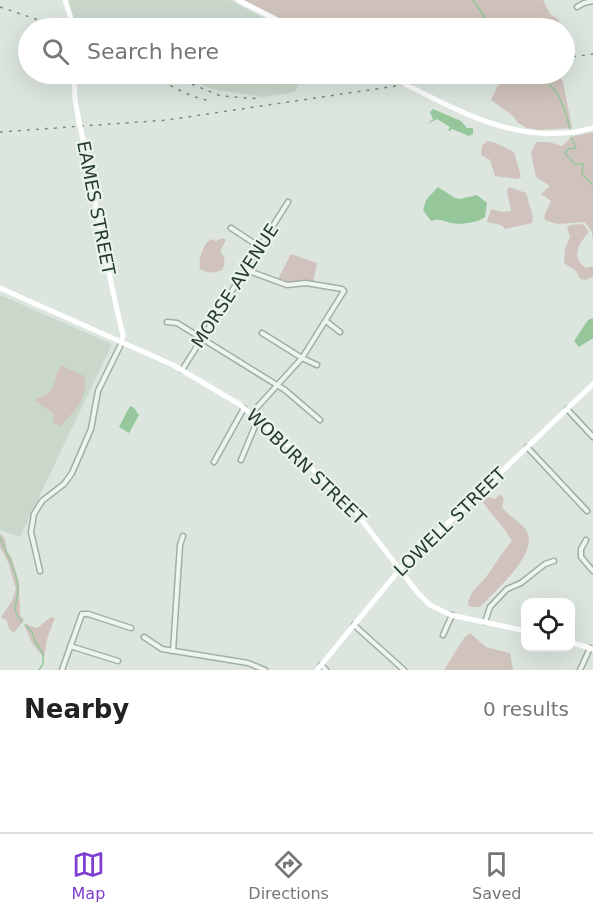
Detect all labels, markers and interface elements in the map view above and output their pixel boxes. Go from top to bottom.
search box [18,18,575,84]
icon: search [39,35,72,68]
text: Search here [87,39,219,64]
street label: EAMES STREET [73,139,120,278]
street label: MORSE AVENUE [187,220,282,352]
street label: WOBURN STREET [242,404,371,530]
street label: LOWELL STREET [389,462,511,580]
map controls [521,598,575,652]
button: locate [521,598,575,652]
text: Nearby [24,694,129,724]
text: 0 results [483,697,569,721]
tab: Map [72,848,105,903]
tab: Directions [248,848,329,903]
tab: Saved [472,848,521,903]

